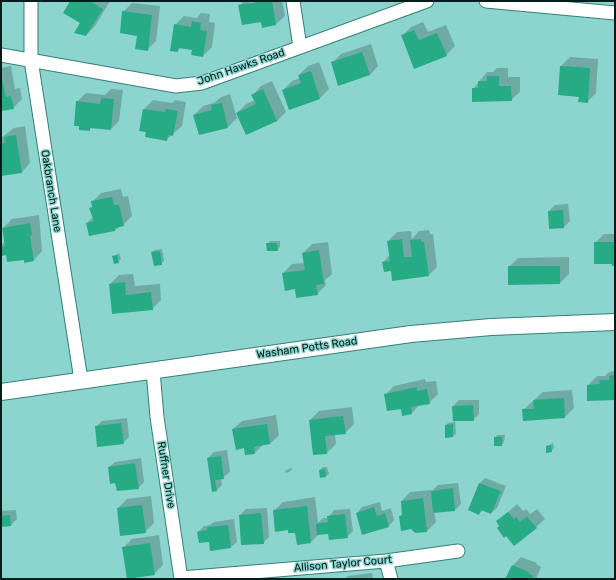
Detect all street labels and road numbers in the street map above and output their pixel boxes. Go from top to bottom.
street label: John Hawks Road [195,46,287,88]
street label: Oakbranch Lane [38,149,64,233]
street label: Washam Potts Road [256,334,358,362]
street label: Ruffner Drive [154,441,178,509]
street label: Allison Taylor Court [293,553,393,575]

